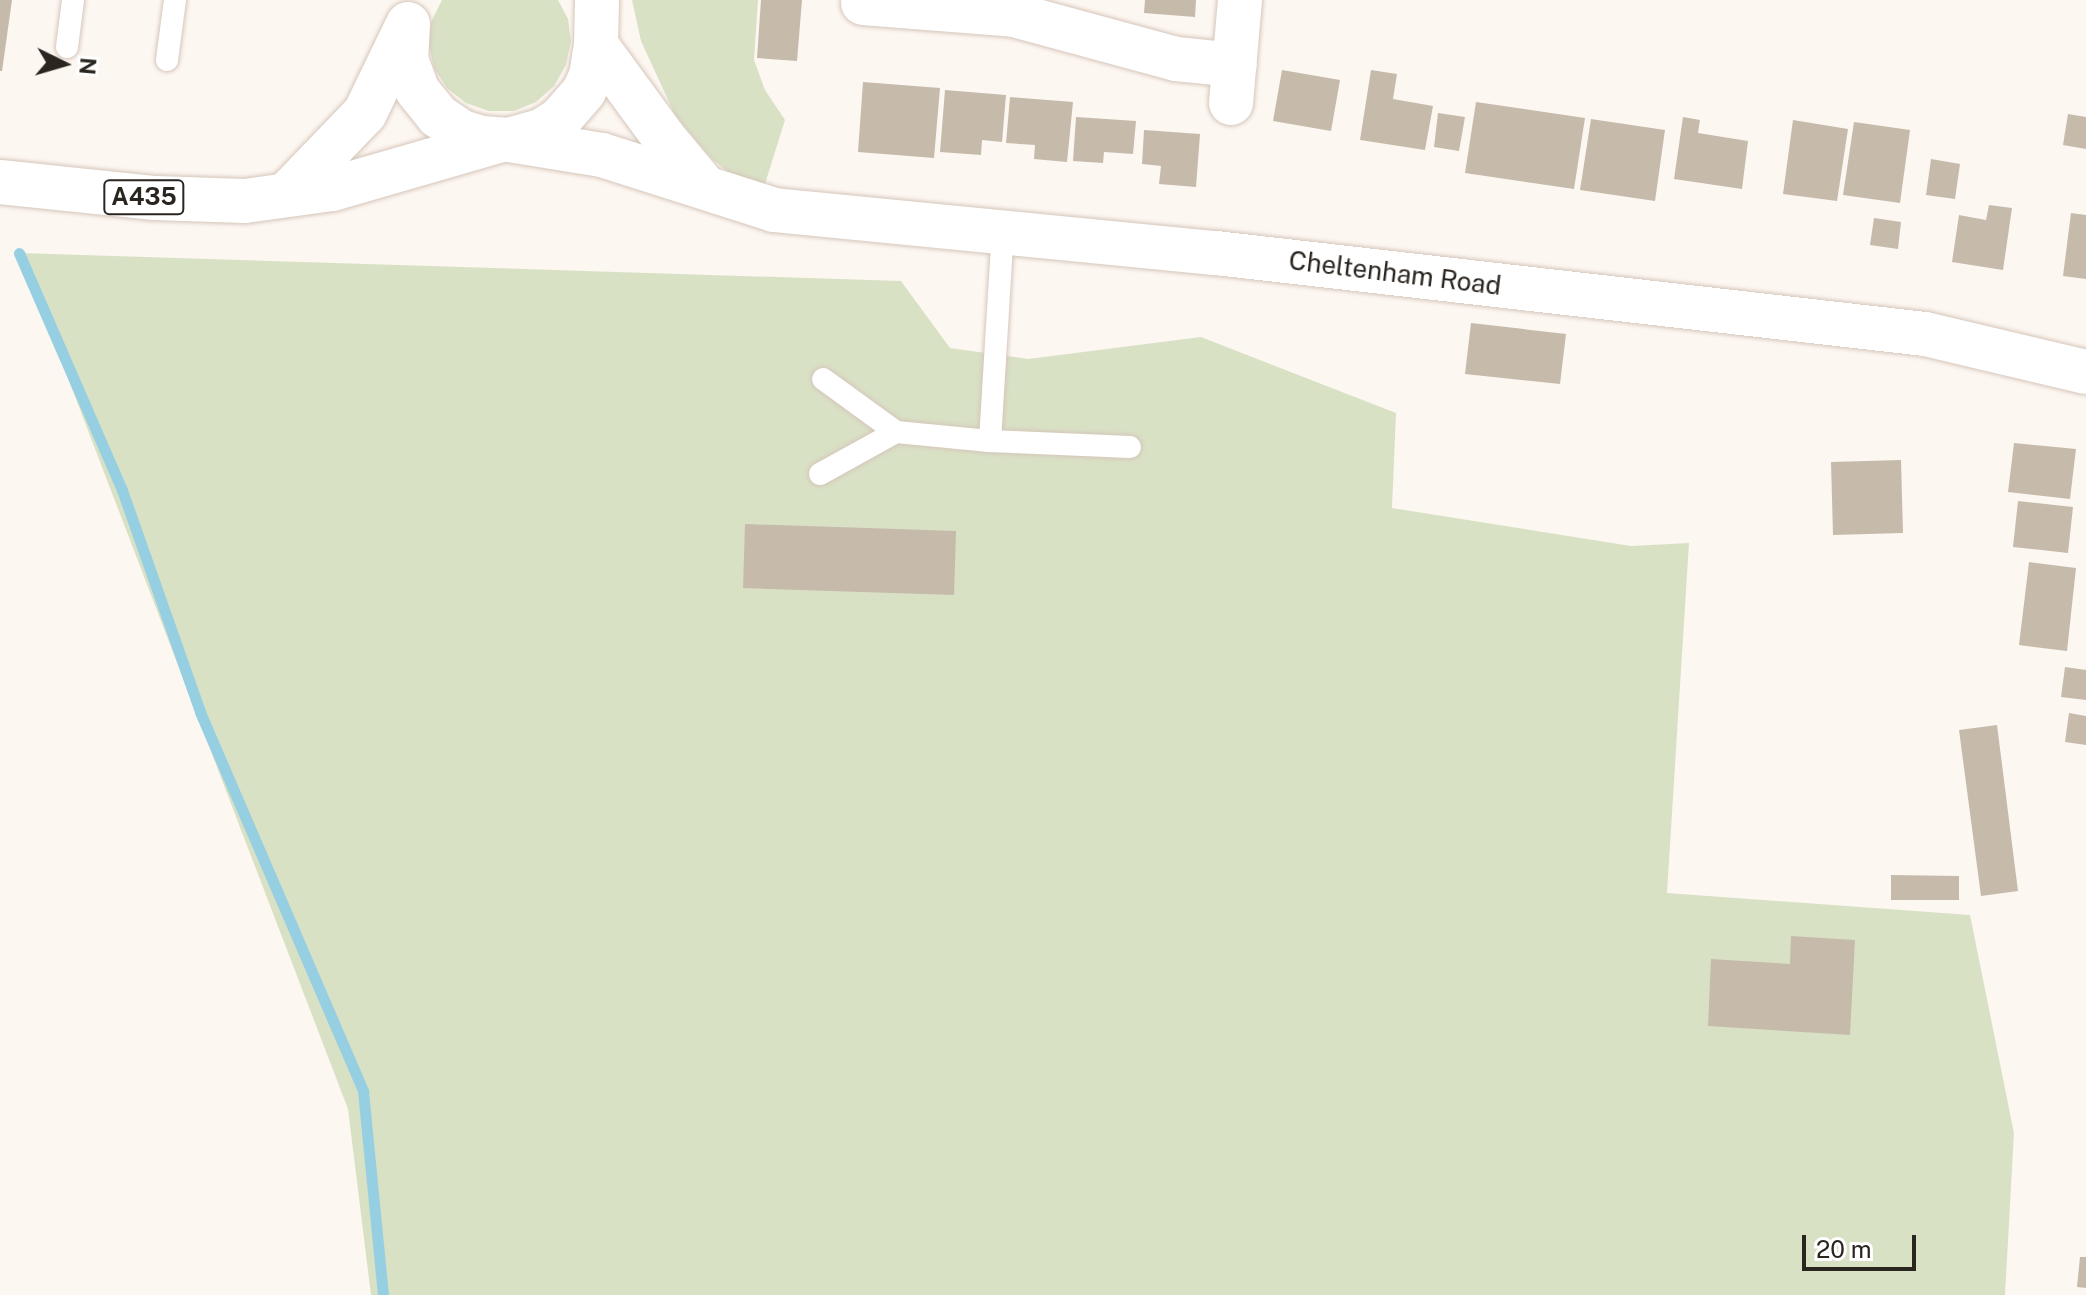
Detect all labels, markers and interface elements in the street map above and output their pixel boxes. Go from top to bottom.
north arrow [24,24,104,104]
text: N [74,56,102,76]
road number: A435 [102,177,186,217]
street label: Cheltenham Road [1287,244,1503,302]
scale bar [1806,1219,1920,1269]
text: 20 m [1816,1235,1872,1263]

